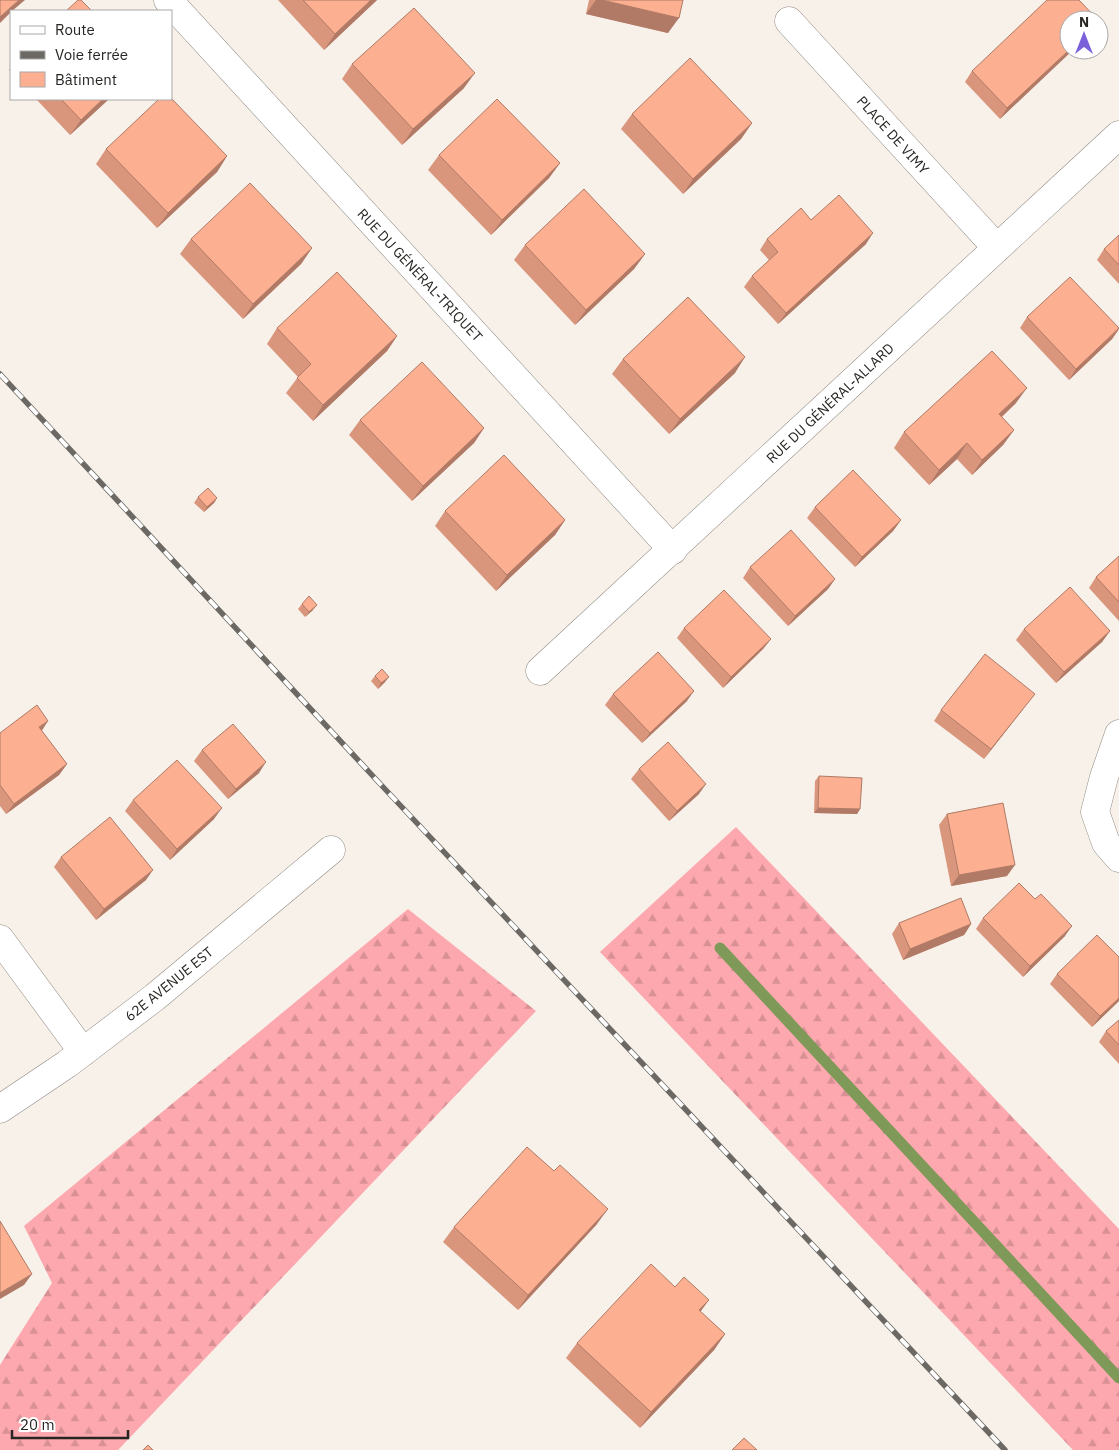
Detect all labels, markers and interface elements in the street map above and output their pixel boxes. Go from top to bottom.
legend [10,10,172,100]
north arrow [1059,10,1109,60]
text: N [1079,13,1089,31]
text: Route [55,20,95,39]
text: Voie ferrée [55,45,128,64]
text: Bâtiment [55,70,117,89]
street label: PLACE DE VIMY [853,92,933,178]
street label: RUE DU GÉNÉRAL-TRIQUET [354,204,487,345]
street label: RUE DU GÉNÉRAL-ALLARD [762,338,898,467]
street label: 62E AVENUE EST [121,943,217,1025]
scale bar [12,1408,129,1440]
text: 20 m [20,1415,55,1434]

